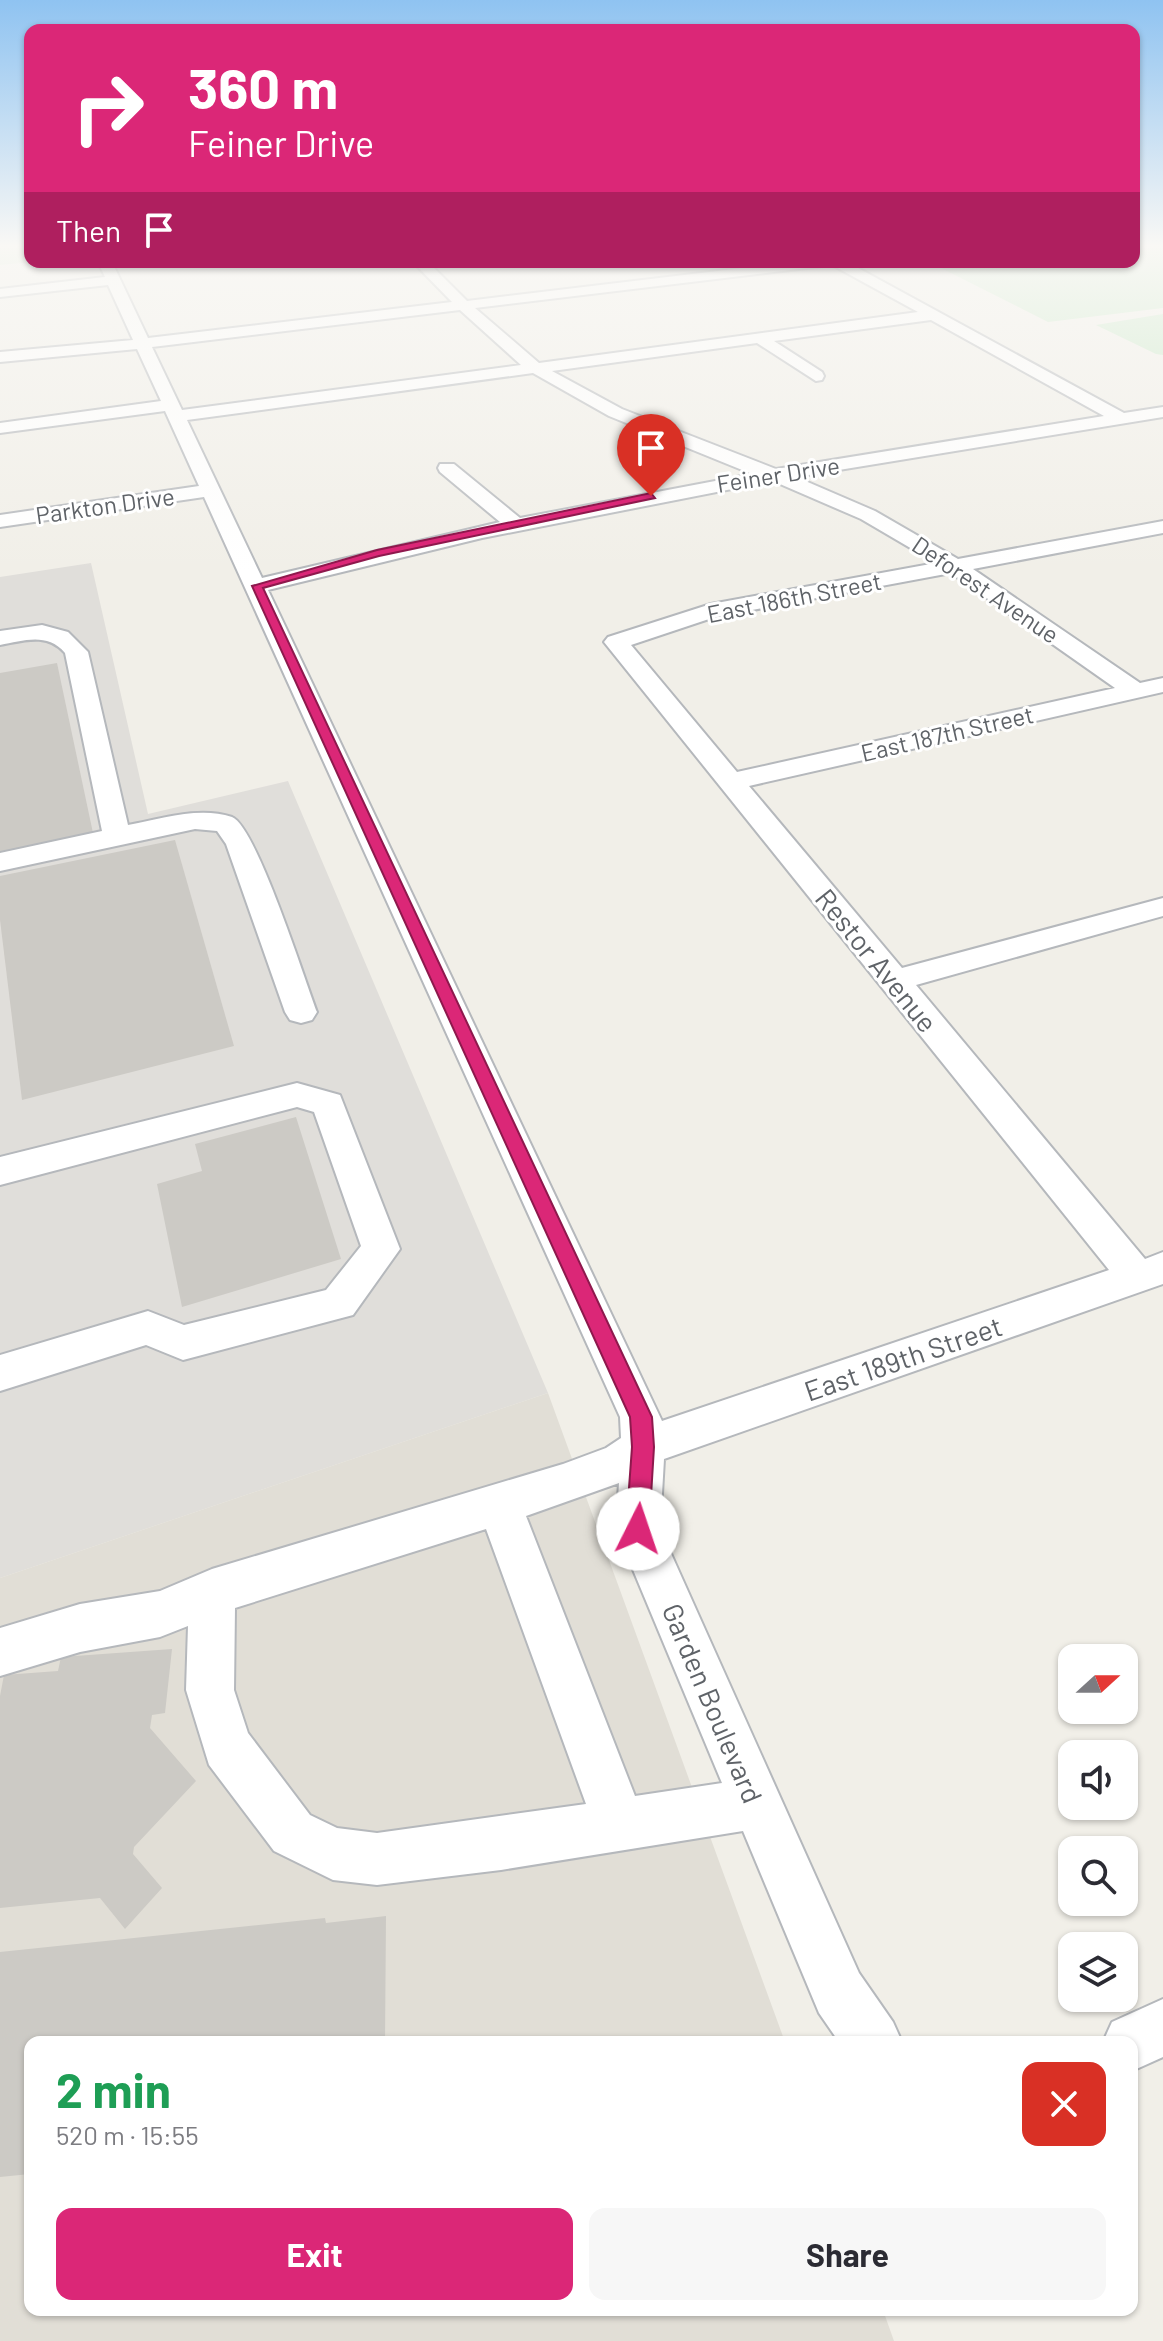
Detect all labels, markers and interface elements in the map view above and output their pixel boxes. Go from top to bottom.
text: 360 m [188,53,338,120]
icon: right [56,56,160,160]
text: Feiner Drive [188,121,374,164]
icon: arrive [137,208,181,252]
text: Then [56,212,121,248]
pin [617,414,685,496]
icon: arrive [629,426,673,470]
street label: Feiner Drive [714,450,842,498]
street label: Parkton Drive [34,481,176,529]
street label: Deforest Avenue [907,529,1065,649]
street label: East 186th Street [704,566,884,628]
street label: East 187th Street [858,699,1036,767]
street label: Restor Avenue [809,881,945,1039]
street label: East 189th Street [800,1308,1006,1408]
position arrow [596,1487,680,1571]
street label: Garden Boulevard [656,1598,770,1808]
north arrow [1058,1644,1138,1724]
map controls [1058,1644,1138,2012]
button: sound [1058,1740,1138,1820]
button: search [1058,1836,1138,1916]
button: layers [1058,1932,1138,2012]
text: 2 min [56,2060,171,2118]
button: close [1022,2062,1106,2146]
text: 520 m · 15:55 [56,2119,199,2150]
button: Exit [56,2208,573,2300]
button: Share [589,2208,1106,2300]

